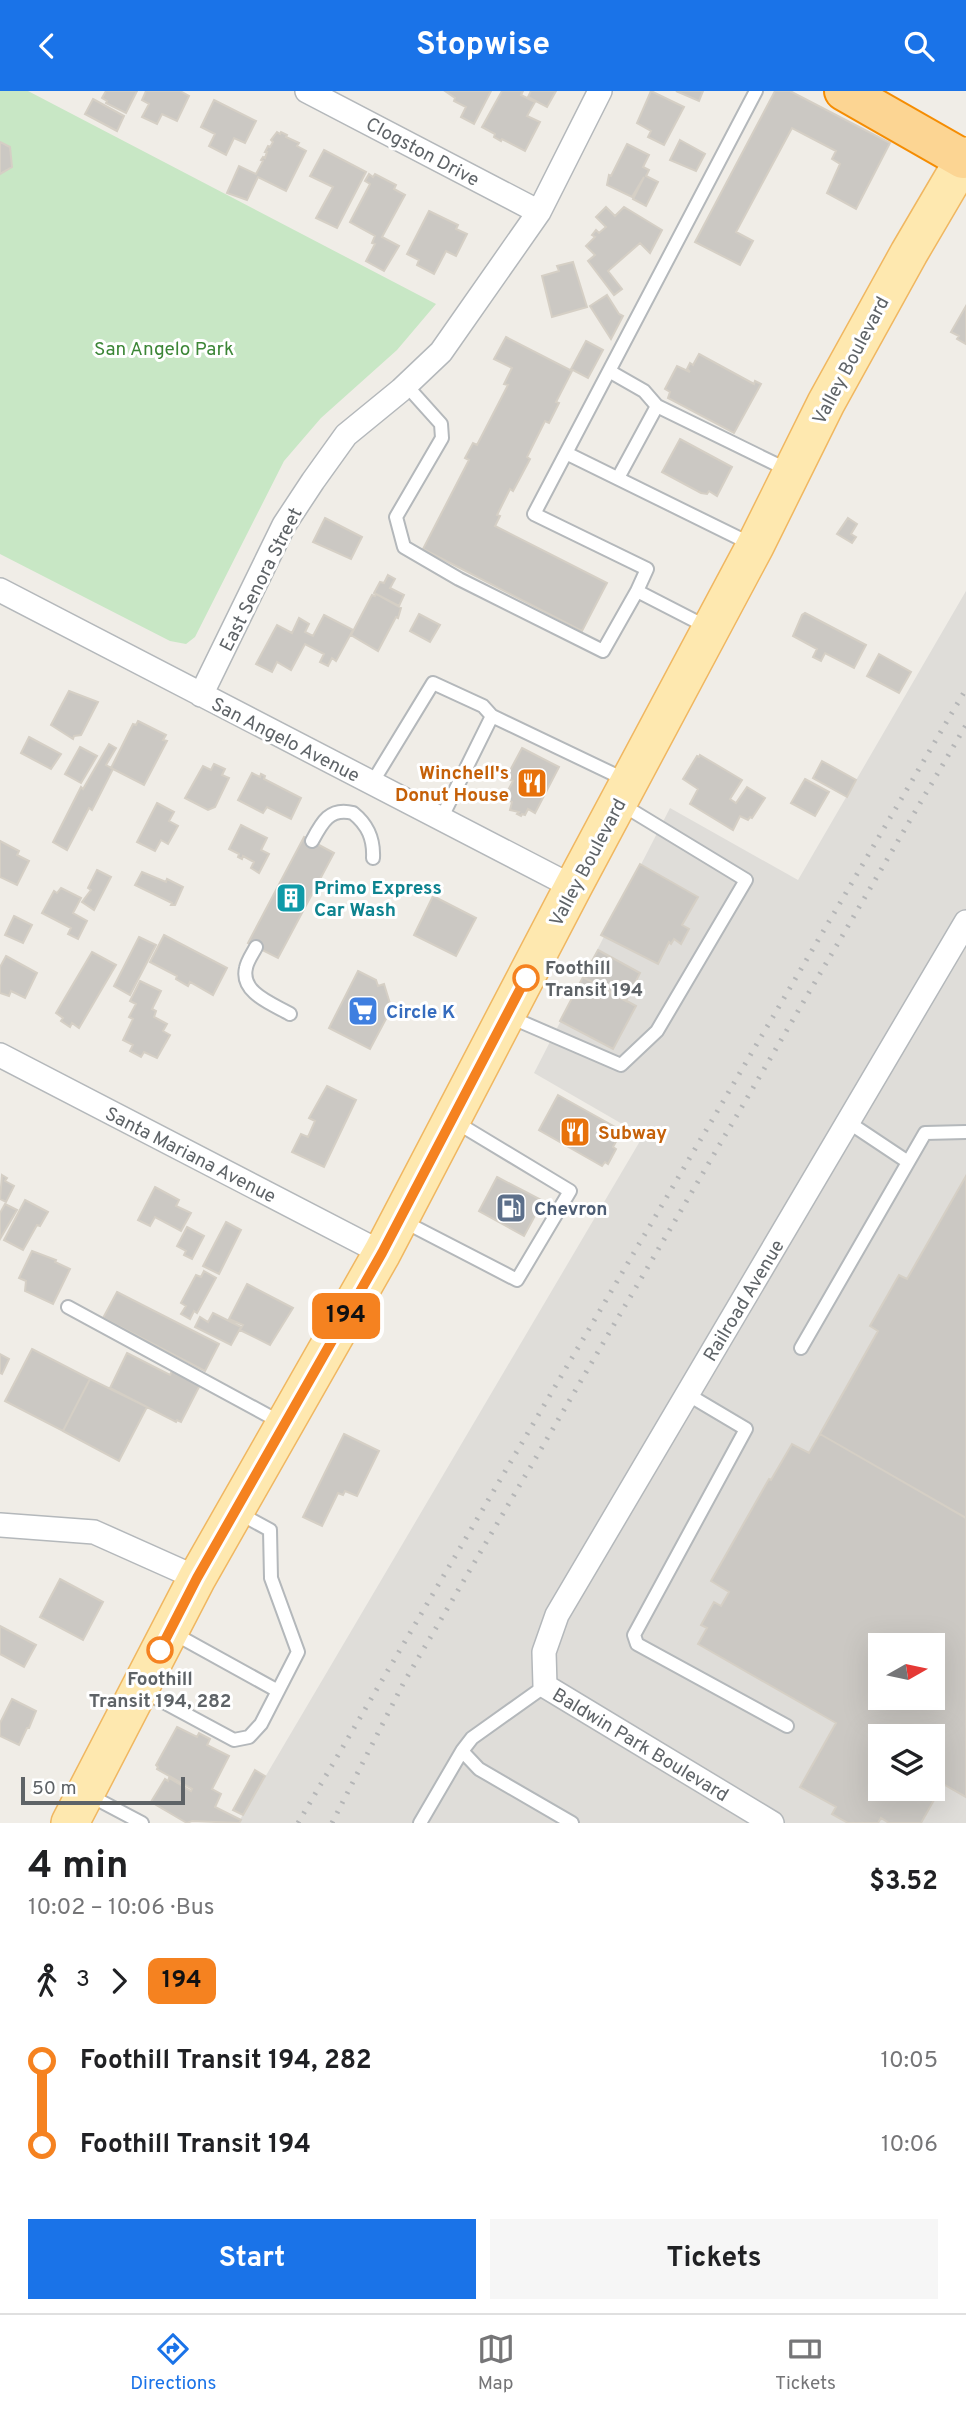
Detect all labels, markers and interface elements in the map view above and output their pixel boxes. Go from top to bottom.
text: Stopwise [416,26,550,66]
icon: back [28,27,66,65]
icon: search [900,27,938,65]
street label: Clogston Drive [361,113,483,193]
street label: Valley Boulevard [808,293,896,429]
park label: San Angelo Park [94,338,234,362]
street label: East Senora Street [215,504,308,656]
street label: San Angelo Avenue [207,693,363,789]
place label: Winchell's Donut House [395,762,509,808]
restaurant icon: Winchell's Donut House [515,766,549,800]
street label: Valley Boulevard [545,795,633,931]
place label: Primo Express Car Wash [314,877,442,923]
building icon: Primo Express Car Wash [274,881,308,915]
place label: Foothill Transit 194 [545,957,643,1003]
marker: Foothill Transit 194 [513,965,539,991]
supermarket icon: Circle K [346,994,380,1028]
place label: Circle K [386,1001,456,1025]
street label: Santa Mariana Avenue [101,1102,280,1209]
restaurant icon: Subway [558,1115,592,1149]
place label: Subway [598,1122,667,1146]
fuel station icon: Chevron [494,1191,528,1225]
place label: Chevron [534,1198,608,1222]
street label: Railroad Avenue [699,1236,791,1366]
line badge: 194 [306,1293,386,1339]
text: 194 [326,1301,366,1331]
north arrow [868,1633,945,1710]
map controls [868,1633,945,1801]
marker: Foothill Transit 194, 282 [147,1637,173,1663]
place label: Foothill Transit 194, 282 [89,1668,231,1714]
street label: Baldwin Park Boulevard [547,1684,733,1808]
button: layers [868,1724,945,1801]
scale bar [21,1774,186,1806]
text: 50 m [32,1777,77,1801]
text: 4 min [28,1843,128,1892]
text: $3.52 [869,1866,938,1899]
text: 10:02 – 10:06 · Bus [28,1894,215,1923]
icon: walk [28,1962,66,2000]
icon: forward [100,1962,138,2000]
text: 3 [76,1966,90,1995]
text: 194 [162,1966,202,1996]
text: Foothill Transit 194, 282 [80,2045,372,2078]
text: 10:05 [880,2047,938,2076]
text: Foothill Transit 194 [80,2129,311,2162]
text: 10:06 [881,2131,938,2160]
button: Start [28,2219,476,2299]
button: Tickets [490,2219,938,2299]
tab: Directions [130,2330,216,2396]
tab: Map [477,2330,515,2396]
tab: Tickets [775,2330,836,2396]

